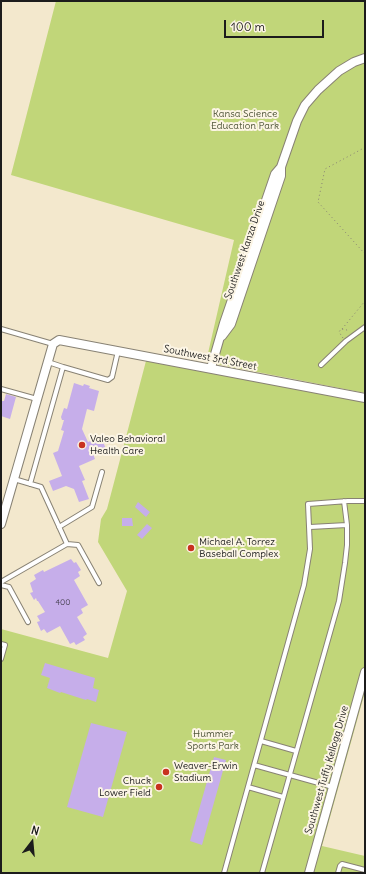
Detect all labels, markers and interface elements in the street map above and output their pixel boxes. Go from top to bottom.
scale bar [226,12,326,38]
text: 100 m [231,19,265,34]
park label: Kansa Science Education Park [211,108,279,132]
street label: Southwest Kanza Drive [222,199,268,301]
street label: Southwest 3rd Street [163,343,257,373]
place label: Valeo Behavioral Health Care [90,433,165,456]
marker: Valeo Behavioral Health Care [77,440,87,450]
place label: Michael A. Torrez Baseball Complex [199,536,278,560]
marker: Michael A. Torrez Baseball Complex [186,543,196,553]
house number: 400 [55,598,71,608]
street label: Southwest Tuffy Kellogg Drive [303,704,351,836]
park label: Hummer Sports Park [187,728,239,752]
place label: Weaver-Erwin Stadium [174,760,238,784]
marker: Weaver-Erwin Stadium [161,767,171,777]
place label: Chuck Lower Field [99,775,151,798]
marker: Chuck Lower Field [154,782,164,792]
north arrow [12,822,52,862]
text: N [30,823,41,838]

